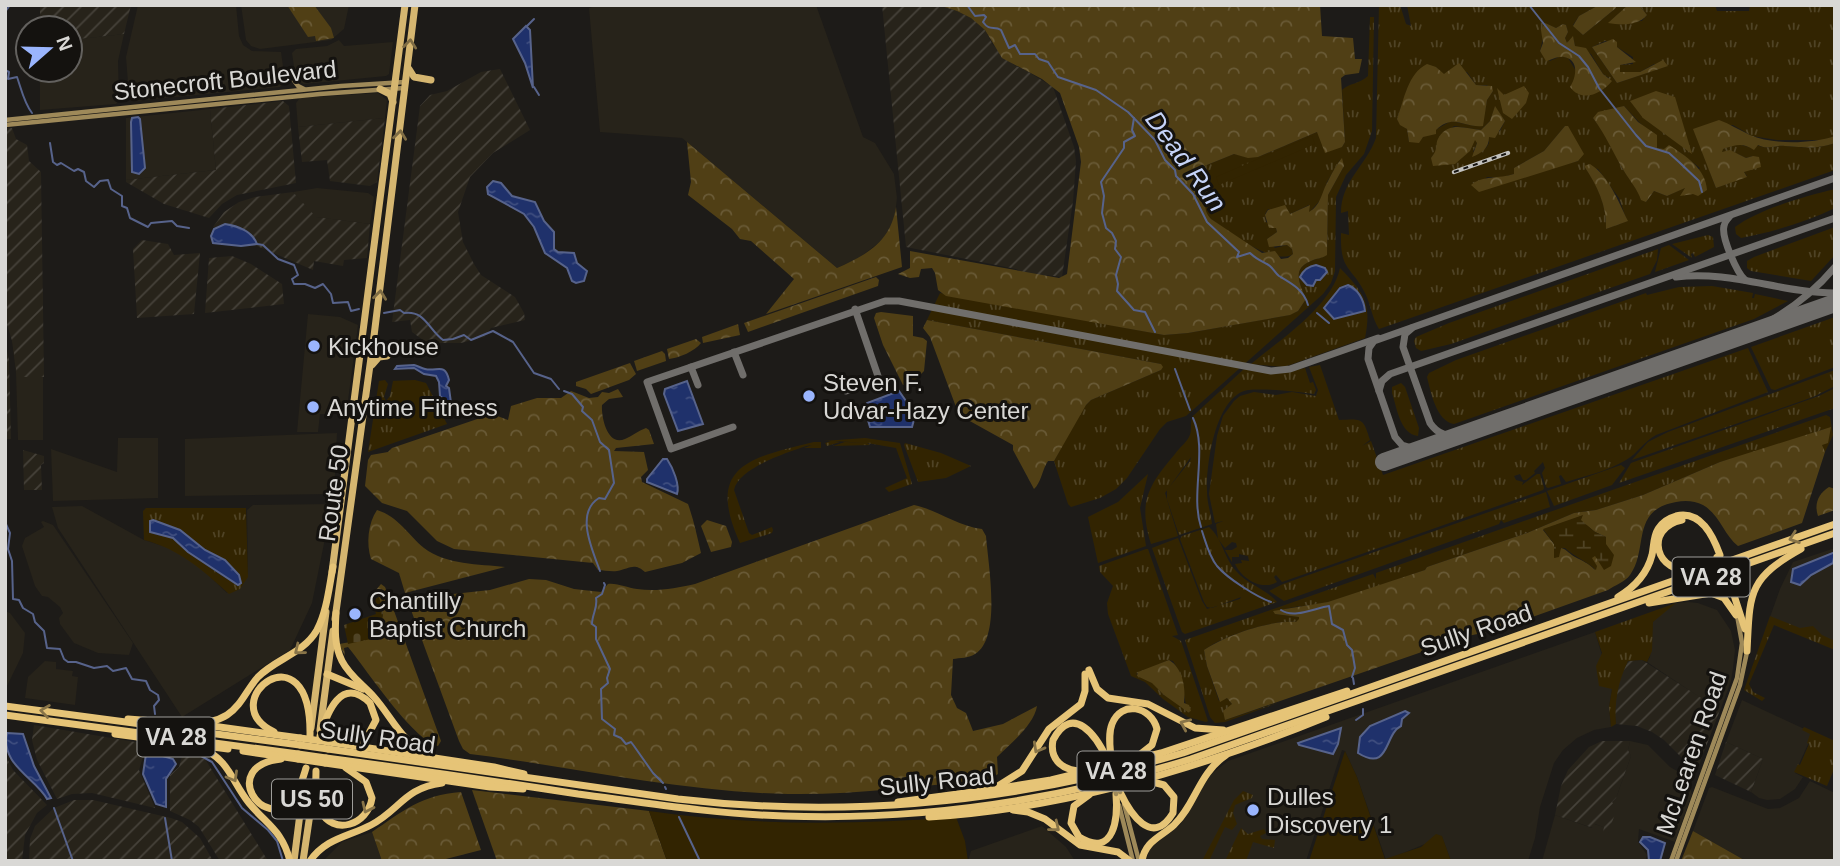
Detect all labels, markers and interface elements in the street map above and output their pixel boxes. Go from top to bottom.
north arrow [14,14,84,84]
text: N [52,33,77,53]
one-way arrow [403,38,418,50]
street label: Stonecroft Boulevard [112,55,338,105]
water label: Dead Run [1139,105,1233,217]
one-way arrow [392,129,407,141]
one-way arrow [372,289,387,300]
place label: Kickhouse [328,333,439,360]
marker: Kickhouse [306,338,322,354]
place label: Steven F. Udvar-Hazy Center [823,369,1028,424]
marker: Steven F. Udvar-Hazy Center [801,388,817,404]
place label: Anytime Fitness [327,394,498,421]
marker: Anytime Fitness [305,399,321,415]
street label: Route 50 [313,443,353,543]
one-way arrow [1789,530,1801,544]
road number: VA 28 [1672,558,1750,596]
place label: Chantilly Baptist Church [369,587,526,642]
street label: Sully Road [1417,598,1535,662]
marker: Chantilly Baptist Church [347,606,363,622]
one-way arrow [294,641,306,654]
street label: McLearen Road [1650,668,1732,838]
one-way arrow [39,704,51,719]
street label: Sully Road [319,716,437,758]
road number: VA 28 [138,718,214,757]
one-way arrow [1180,718,1192,732]
one-way arrow [1033,740,1046,753]
road number: VA 28 [1078,751,1154,790]
street label: Sully Road [878,762,996,800]
one-way arrow [225,770,238,782]
road number: US 50 [272,779,352,818]
place label: Dulles Discovery 1 [1267,783,1392,838]
one-way arrow [361,801,375,813]
marker: Dulles Discovery 1 [1245,802,1261,818]
one-way arrow [1046,819,1059,831]

